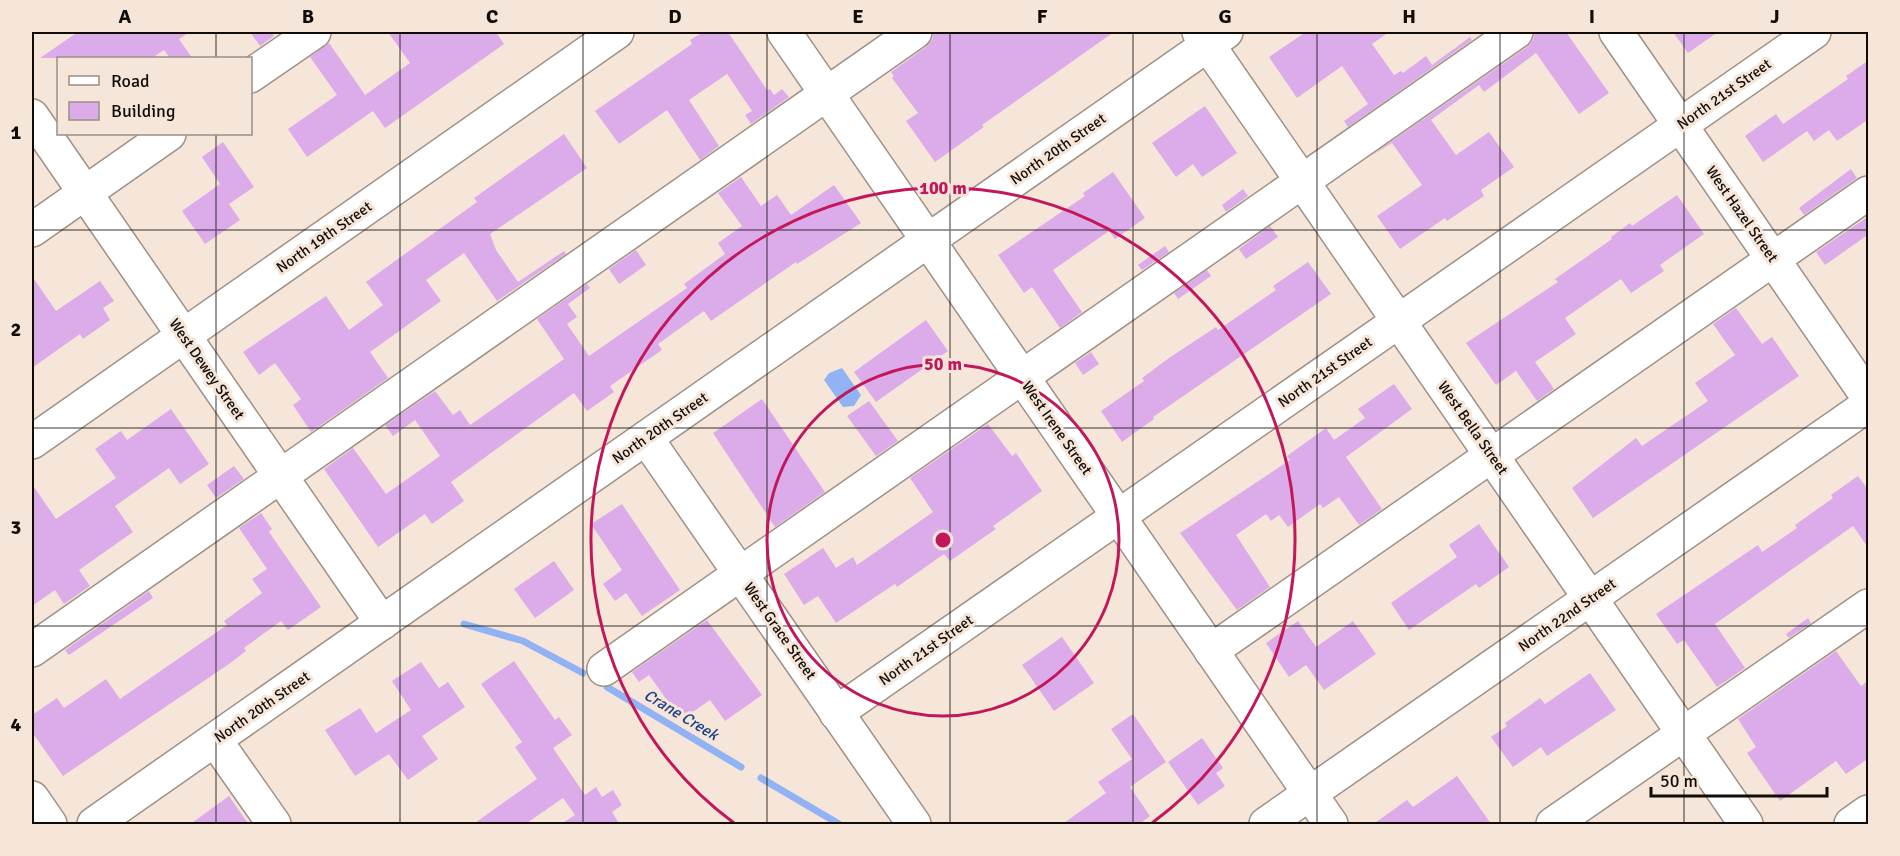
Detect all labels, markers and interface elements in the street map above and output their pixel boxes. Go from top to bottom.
text: A [119,4,132,29]
text: B [302,4,314,29]
text: C [486,4,498,29]
text: D [668,4,682,29]
text: E [852,4,864,29]
text: F [1037,4,1048,29]
text: G [1218,4,1232,29]
text: H [1402,4,1416,29]
text: I [1589,4,1595,29]
text: J [1770,4,1780,29]
street label: North 21st Street [1673,55,1775,133]
legend [57,57,252,135]
text: Road [111,70,150,92]
text: Building [111,100,175,122]
street label: North 20th Street [1007,109,1109,189]
text: 1 [11,120,22,145]
street label: West Hazel Street [1702,162,1782,266]
text: 100 m [919,177,967,199]
street label: North 19th Street [273,197,375,277]
street label: West Dewey Street [165,315,249,423]
text: 2 [11,317,21,342]
street label: North 21st Street [1274,333,1376,411]
text: 50 m [924,353,962,375]
street label: West Irene Street [1018,378,1096,478]
street label: West Bella Street [1434,378,1512,478]
street label: North 20th Street [609,388,711,468]
text: 3 [11,515,21,540]
centre of rings [933,530,953,550]
street label: North 22nd Street [1515,575,1619,655]
street label: West Grace Street [740,579,820,683]
street label: North 21st Street [875,611,977,689]
street label: North 20th Street [211,667,313,747]
water label: Crane Creek [640,685,723,746]
text: 4 [11,712,22,737]
scale bar [1651,760,1826,798]
text: 50 m [1660,770,1698,792]

